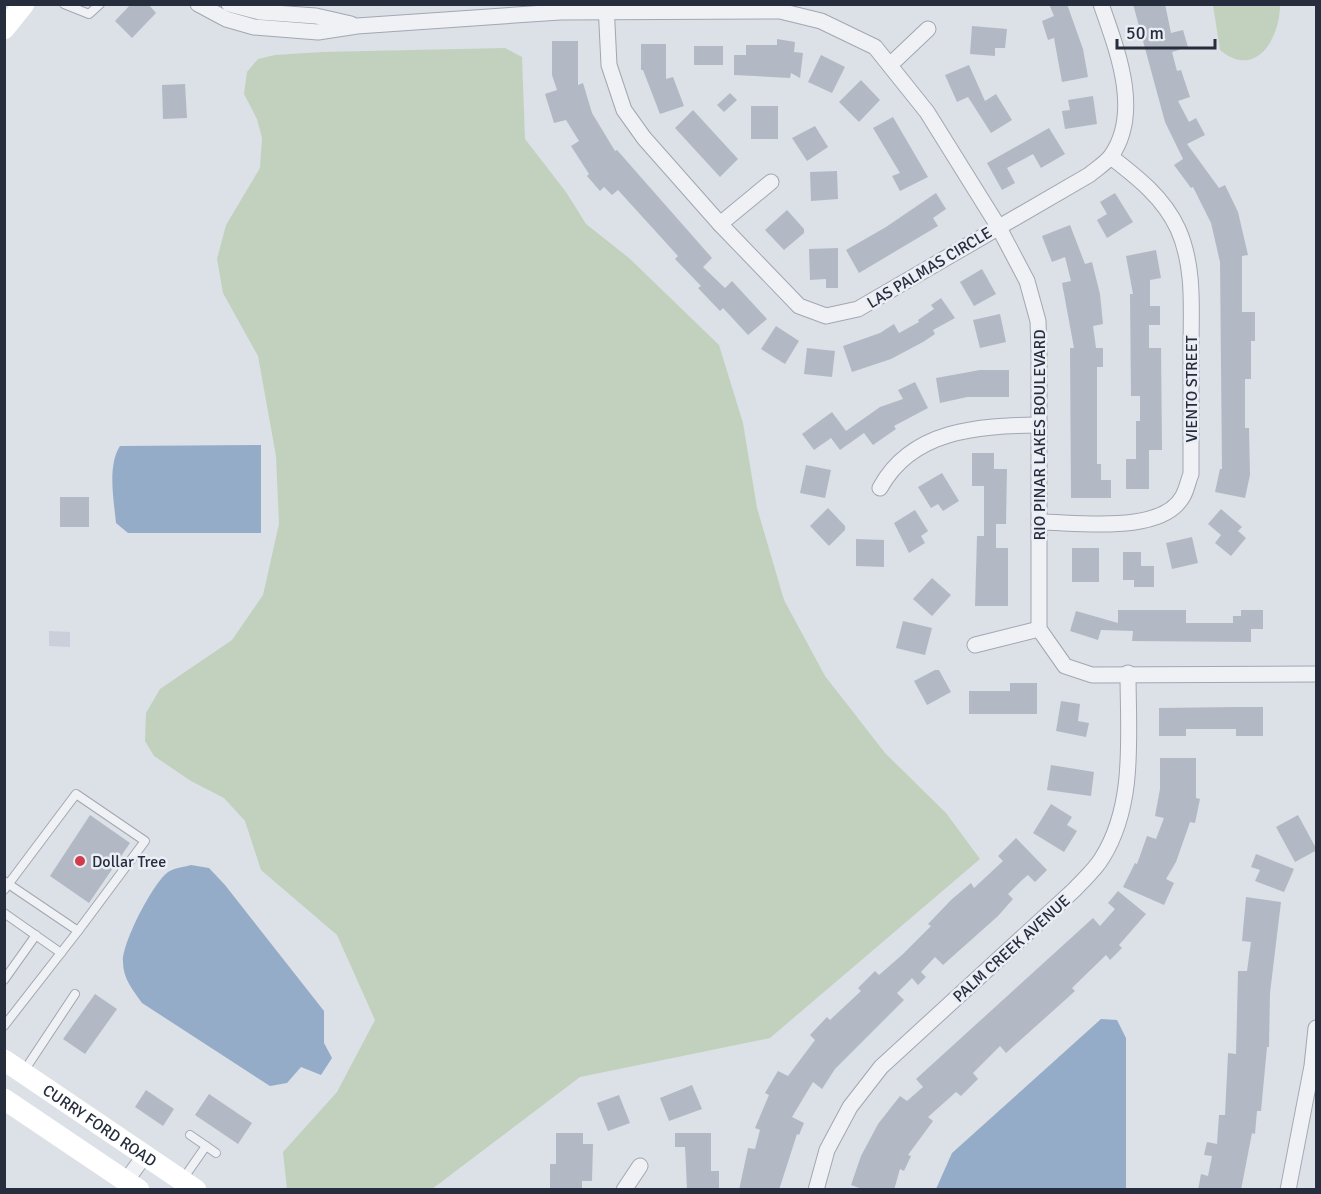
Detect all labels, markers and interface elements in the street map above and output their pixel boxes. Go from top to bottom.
scale bar [1117,12,1214,50]
text: 50 m [1126,22,1164,44]
street label: LAS PALMAS CIRCLE [863,223,996,313]
street label: RIO PINAR LAKES BOULEVARD [1030,329,1050,541]
street label: VIENTO STREET [1182,335,1202,443]
place label: Dollar Tree [92,852,166,872]
marker: Dollar Tree [73,854,87,868]
street label: PALM CREEK AVENUE [949,891,1074,1007]
street label: CURRY FORD ROAD [39,1080,160,1171]

